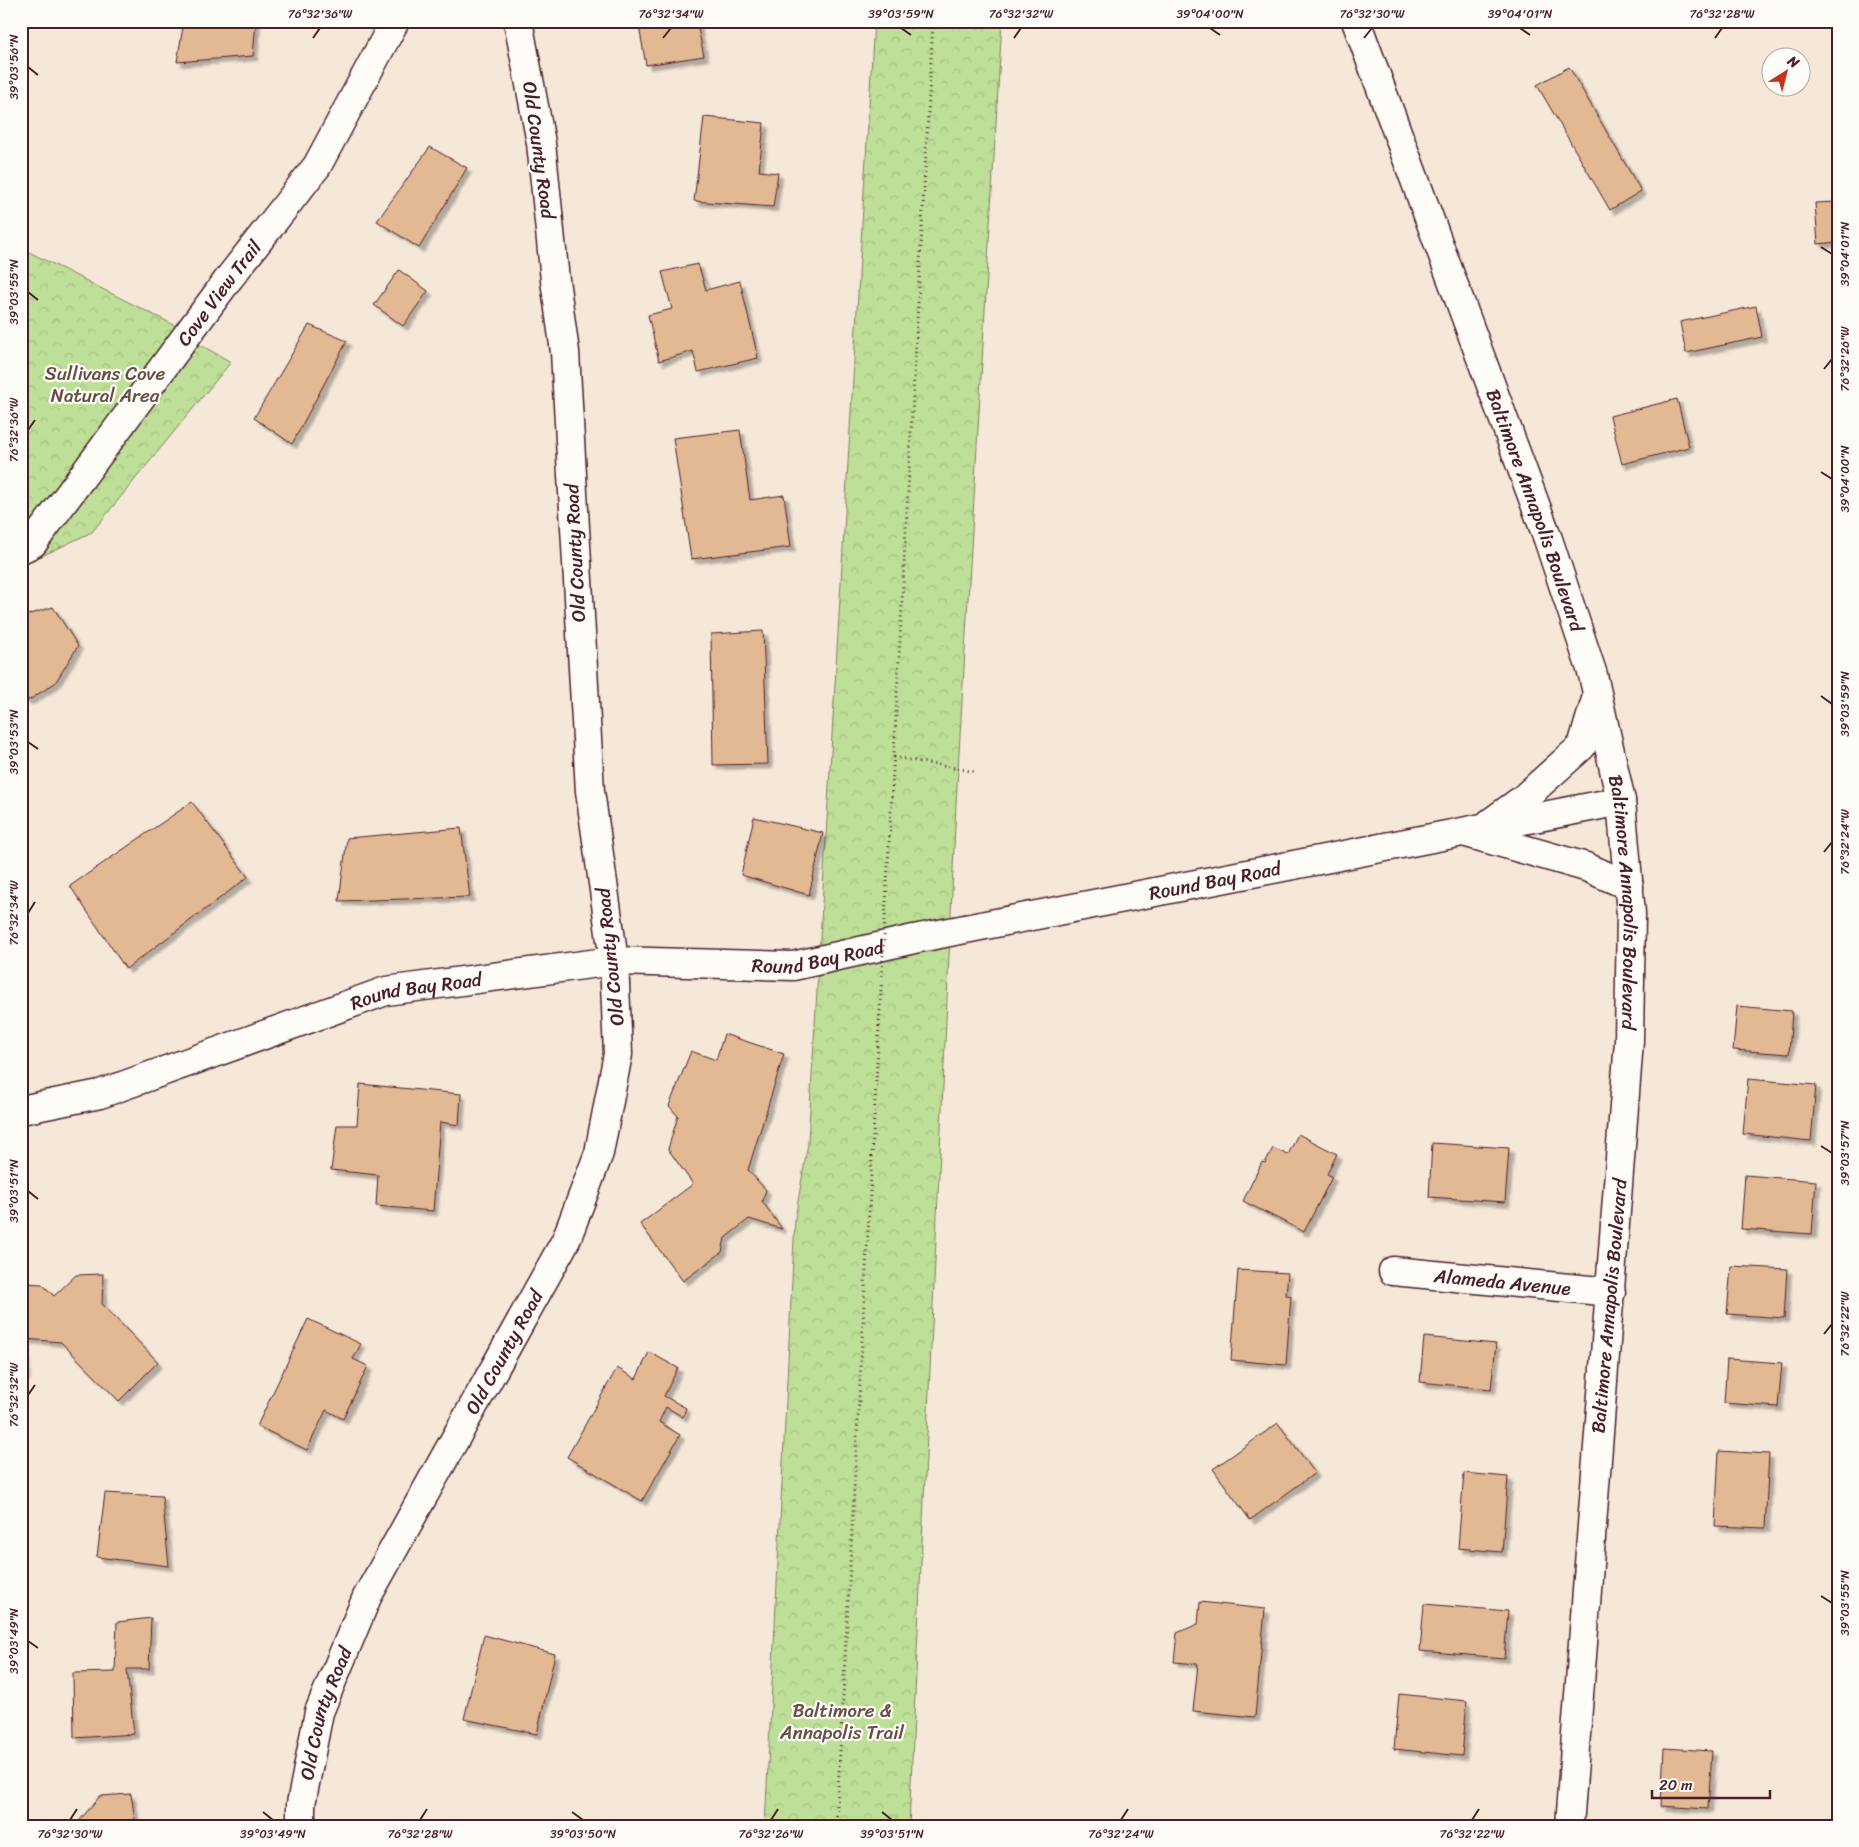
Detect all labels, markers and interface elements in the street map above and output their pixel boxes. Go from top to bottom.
text: 76°32'36"W [288,3,353,25]
text: 76°32'34"W [638,3,704,25]
text: 39°03'59"N [868,3,935,25]
text: 76°32'32"W [989,3,1054,25]
text: 39°04'00"N [1176,3,1244,25]
text: 76°32'30"W [1339,3,1405,25]
text: 39°04'01"N [1488,3,1553,25]
text: 76°32'28"W [1689,3,1755,25]
text: 39°03'56"N [3,34,25,100]
north arrow [1762,48,1812,98]
text: N [1781,48,1805,75]
street label: Old County Road [513,79,565,223]
text: 39°04'01"N [1834,221,1856,286]
street label: Cove View Trail [168,232,270,353]
text: 39°03'55"N [3,258,25,325]
text: 76°32'26"W [1834,326,1856,391]
park label: Sullivans Cove Natural Area [45,357,166,412]
street label: Baltimore Annapolis Boulevard [1477,384,1595,638]
text: 76°32'36"W [3,397,25,462]
text: 39°04'00"N [1834,445,1856,513]
street label: Old County Road [555,481,595,623]
text: 39°03'59"N [1834,670,1856,737]
text: 39°03'53"N [3,709,25,774]
street label: Baltimore Annapolis Boulevard [1599,771,1648,1032]
text: 76°32'24"W [1834,809,1856,875]
street label: Round Bay Road [1146,851,1285,909]
text: 76°32'34"W [3,880,25,946]
street label: Old County Road [586,885,634,1027]
street label: Round Bay Road [751,929,888,983]
street label: Round Bay Road [345,962,486,1019]
text: 39°03'57"N [1834,1120,1856,1186]
text: 39°03'51"N [3,1159,25,1223]
street label: Baltimore Annapolis Boulevard [1581,1175,1637,1435]
street label: Alameda Avenue [1432,1258,1572,1305]
street label: Old County Road [456,1282,553,1420]
text: 76°32'22"W [1834,1291,1856,1356]
text: 76°32'32"W [3,1362,25,1427]
text: 39°03'55"N [1834,1569,1856,1636]
text: 39°03'49"N [3,1607,25,1674]
street label: Old County Road [290,1640,362,1783]
park label: Baltimore & Annapolis Trail [779,1694,905,1749]
scale bar [1652,1767,1769,1799]
text: 20 m [1659,1772,1693,1798]
text: 76°32'30"W [37,1823,103,1845]
text: 39°03'49"N [240,1823,307,1845]
text: 76°32'28"W [387,1823,453,1845]
text: 39°03'50"N [550,1823,617,1845]
text: 76°32'26"W [739,1823,804,1845]
text: 39°03'51"N [860,1823,924,1845]
text: 76°32'24"W [1088,1823,1154,1845]
text: 76°32'22"W [1440,1823,1505,1845]

